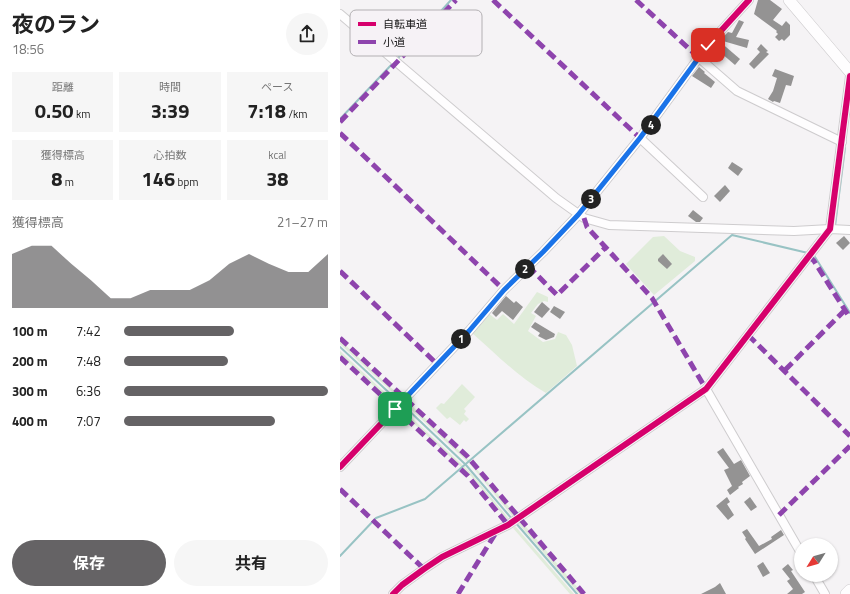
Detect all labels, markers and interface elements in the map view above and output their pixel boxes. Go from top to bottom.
text: 夜のラン [12,7,100,41]
legend [350,10,482,56]
button: share [286,13,328,55]
text: 自転車道 [383,16,427,32]
pin [691,28,725,62]
text: 小道 [383,34,405,50]
icon: check [697,34,719,56]
text: 18:56 [12,39,44,59]
text: 距離 [52,79,74,95]
text: 時間 [159,79,181,95]
text: ペース [261,79,294,95]
text: 0.50 [35,95,74,126]
text: 3:39 [151,95,189,126]
text: 7:18 [247,95,286,126]
text: km [74,106,90,122]
text: /km [286,106,307,122]
pin: 4 [641,115,661,135]
text: 4 [648,117,654,133]
text: 獲得標高 [41,147,85,163]
text: 心拍数 [153,147,186,163]
text: kcal [268,147,286,163]
text: 8 [51,163,62,194]
text: 146 [142,163,175,194]
text: 38 [266,163,289,194]
text: m [62,174,74,190]
text: bpm [175,174,198,190]
pin: 3 [581,189,601,209]
text: 3 [588,191,594,207]
text: 獲得標高 [12,212,64,232]
text: 21–27 m [277,212,328,232]
pin: 2 [515,259,535,279]
text: 2 [522,261,528,277]
text: 100 m [12,321,48,341]
text: 7:42 [76,321,101,341]
pin: 1 [451,329,471,349]
text: 1 [458,331,464,347]
text: 200 m [12,351,48,371]
text: 7:48 [76,351,101,371]
text: 300 m [12,381,48,401]
text: 6:36 [76,381,101,401]
pin [378,392,412,426]
icon: arrive [384,398,406,420]
text: 400 m [12,411,48,431]
text: 7:07 [76,411,101,431]
north arrow [794,538,838,582]
map controls [794,538,838,582]
button: 保存 [12,540,166,586]
button: 共有 [174,540,328,586]

